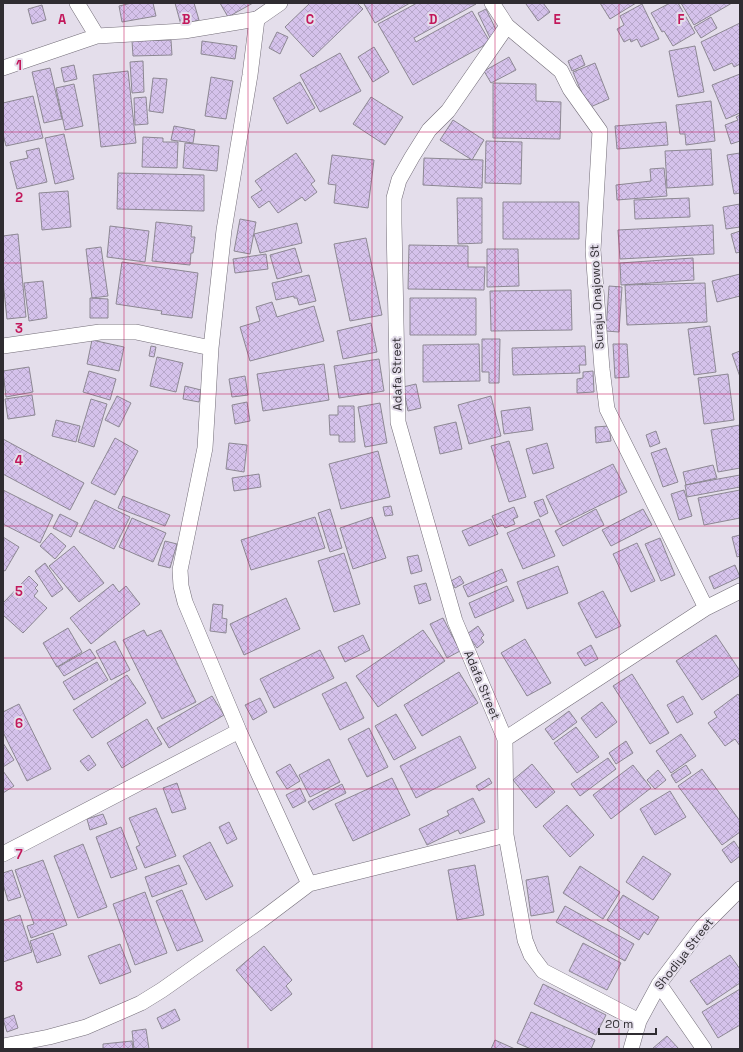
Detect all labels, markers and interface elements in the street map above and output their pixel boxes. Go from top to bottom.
text: A [58,11,67,28]
text: B [182,11,191,28]
text: C [306,11,314,28]
text: D [429,11,438,28]
text: E [553,11,561,28]
text: F [678,11,685,28]
text: 1 [16,57,22,74]
text: 2 [15,189,23,206]
street label: Suraju Onajowo St [586,244,608,350]
text: 3 [15,320,23,337]
street label: Adafa Street [388,337,406,411]
text: 4 [15,452,23,469]
text: 5 [15,583,23,600]
street label: Adafa Street [460,648,504,722]
text: 6 [15,715,23,732]
text: 7 [15,846,23,863]
street label: Shodiya Street [651,915,717,993]
text: 8 [15,978,23,995]
scale bar [599,1010,656,1036]
text: 20 m [605,1016,633,1032]

